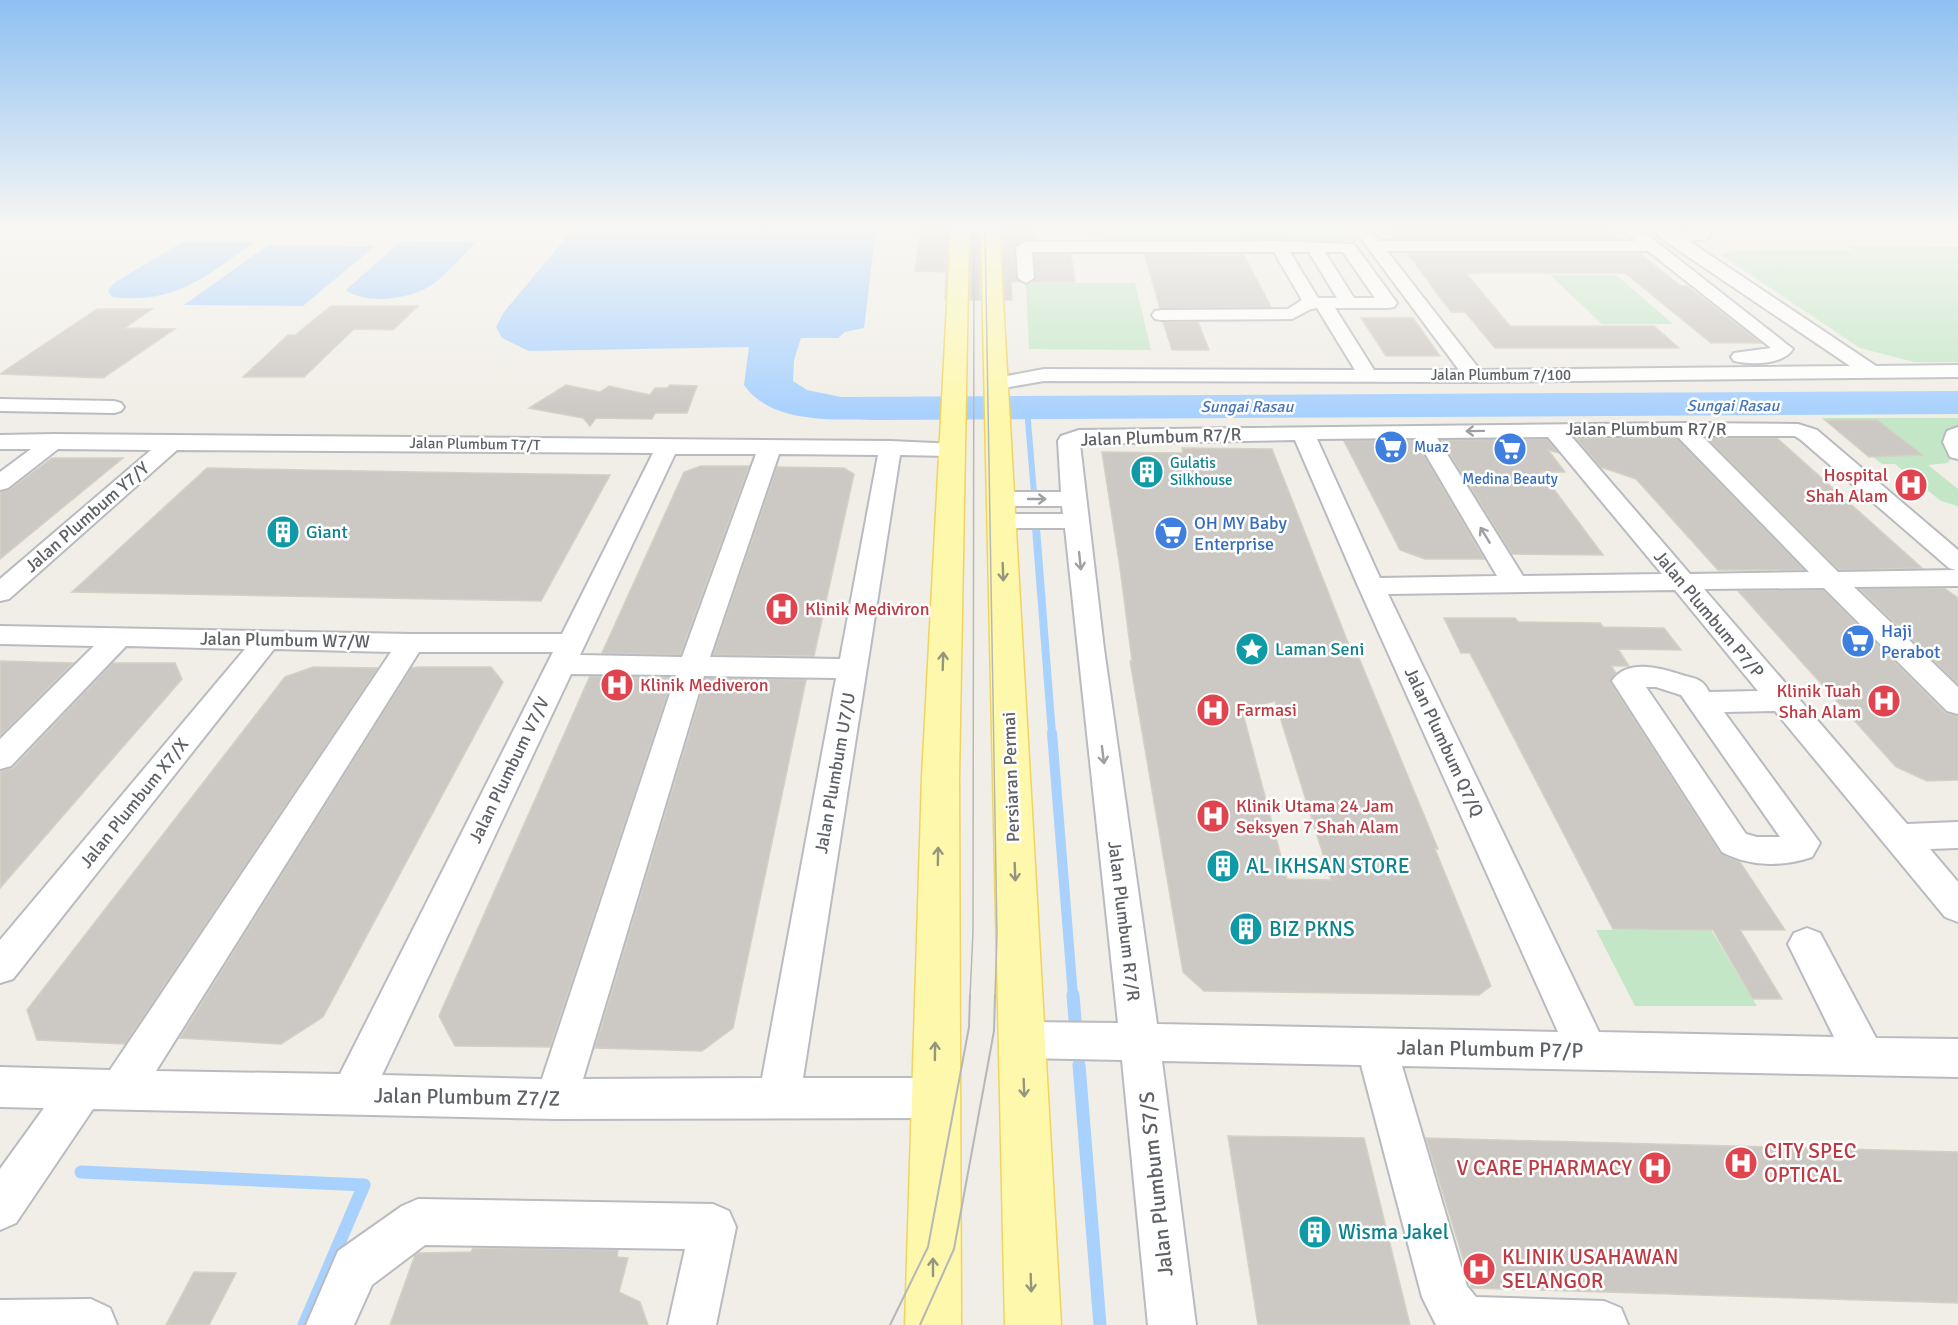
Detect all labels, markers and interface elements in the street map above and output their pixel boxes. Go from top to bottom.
street label: Jalan Plumbum 7/100 [1431,366,1571,384]
water label: Sungai Rasau [1687,396,1780,416]
water label: Sungai Rasau [1201,397,1294,417]
street label: Jalan Plumbum R7/R [1565,418,1727,440]
street label: Jalan Plumbum R7/R [1080,423,1242,451]
one-way arrow [1465,425,1485,437]
supermarket icon: Muaz [1373,429,1409,465]
supermarket icon: Medina Beauty [1492,431,1528,467]
street label: Jalan Plumbum T7/T [409,434,541,454]
place label: Muaz [1414,438,1449,456]
building icon: Gulatis Silkhouse [1129,454,1165,490]
place label: Gulatis Silkhouse [1170,454,1233,489]
street label: Jalan Plumbum Y7/Y [20,457,154,577]
place label: Hospital Shah Alam [1806,464,1888,507]
hospital icon: Hospital Shah Alam [1893,467,1929,503]
place label: Medina Beauty [1462,470,1558,488]
one-way arrow [1027,493,1047,505]
place label: OH MY Baby Enterprise [1194,512,1288,555]
building icon: Giant [265,514,301,550]
supermarket icon: OH MY Baby Enterprise [1153,515,1189,551]
place label: Giant [306,521,348,543]
one-way arrow [1478,527,1490,544]
street label: Jalan Plumbum P7/P [1649,546,1769,682]
one-way arrow [1075,551,1086,571]
one-way arrow [998,562,1009,582]
hospital icon: Klinik Mediviron [764,591,800,627]
place label: Klinik Mediviron [805,598,930,620]
place label: Haji Perabot [1881,620,1940,663]
supermarket icon: Haji Perabot [1840,623,1876,659]
street label: Jalan Plumbum W7/W [200,628,370,652]
place icon: Laman Seni [1234,631,1270,667]
place label: Laman Seni [1275,638,1364,660]
one-way arrow [937,651,948,671]
street label: Jalan Plumbum Q7/Q [1400,664,1488,820]
hospital icon: Klinik Mediveron [599,667,635,703]
place label: Klinik Mediveron [640,674,769,696]
place label: Klinik Tuah Shah Alam [1776,680,1861,723]
hospital icon: Klinik Tuah Shah Alam [1866,683,1902,719]
street label: Jalan Plumbum U7/U [810,691,860,855]
hospital icon: Farmasi [1195,692,1231,728]
street label: Jalan Plumbum V7/V [464,693,554,847]
place label: Farmasi [1236,699,1297,721]
street label: Persiaran Permai [998,711,1024,843]
street label: Jalan Plumbum X7/X [75,733,193,872]
one-way arrow [1098,745,1109,765]
place label: Klinik Utama 24 Jam Seksyen 7 Shah Alam [1236,795,1399,838]
hospital icon: Klinik Utama 24 Jam Seksyen 7 Shah Alam [1195,798,1231,834]
street label: Jalan Plumbum R7/R [1103,840,1145,1002]
one-way arrow [932,846,944,866]
building icon: AL IKHSAN STORE [1205,848,1241,884]
place label: AL IKHSAN STORE [1246,853,1410,879]
one-way arrow [1010,862,1021,882]
building icon: BIZ PKNS [1228,911,1264,947]
place label: BIZ PKNS [1269,916,1355,942]
street label: Jalan Plumbum P7/P [1397,1034,1584,1064]
one-way arrow [929,1041,940,1061]
one-way arrow [1018,1077,1029,1097]
street label: Jalan Plumbum Z7/Z [374,1082,560,1112]
street label: Jalan Plumbum S7/S [1133,1090,1179,1278]
place label: CITY SPEC OPTICAL [1764,1138,1856,1188]
hospital icon: CITY SPEC OPTICAL [1723,1145,1759,1181]
hospital icon: V CARE PHARMACY [1637,1150,1673,1186]
place label: V CARE PHARMACY [1456,1155,1632,1181]
building icon: Wisma Jakel [1297,1214,1333,1250]
place label: Wisma Jakel [1338,1219,1449,1245]
place label: KLINIK USAHAWAN SELANGOR [1502,1244,1678,1294]
hospital icon: KLINIK USAHAWAN SELANGOR [1461,1251,1497,1287]
one-way arrow [927,1257,939,1277]
one-way arrow [1026,1272,1037,1292]

